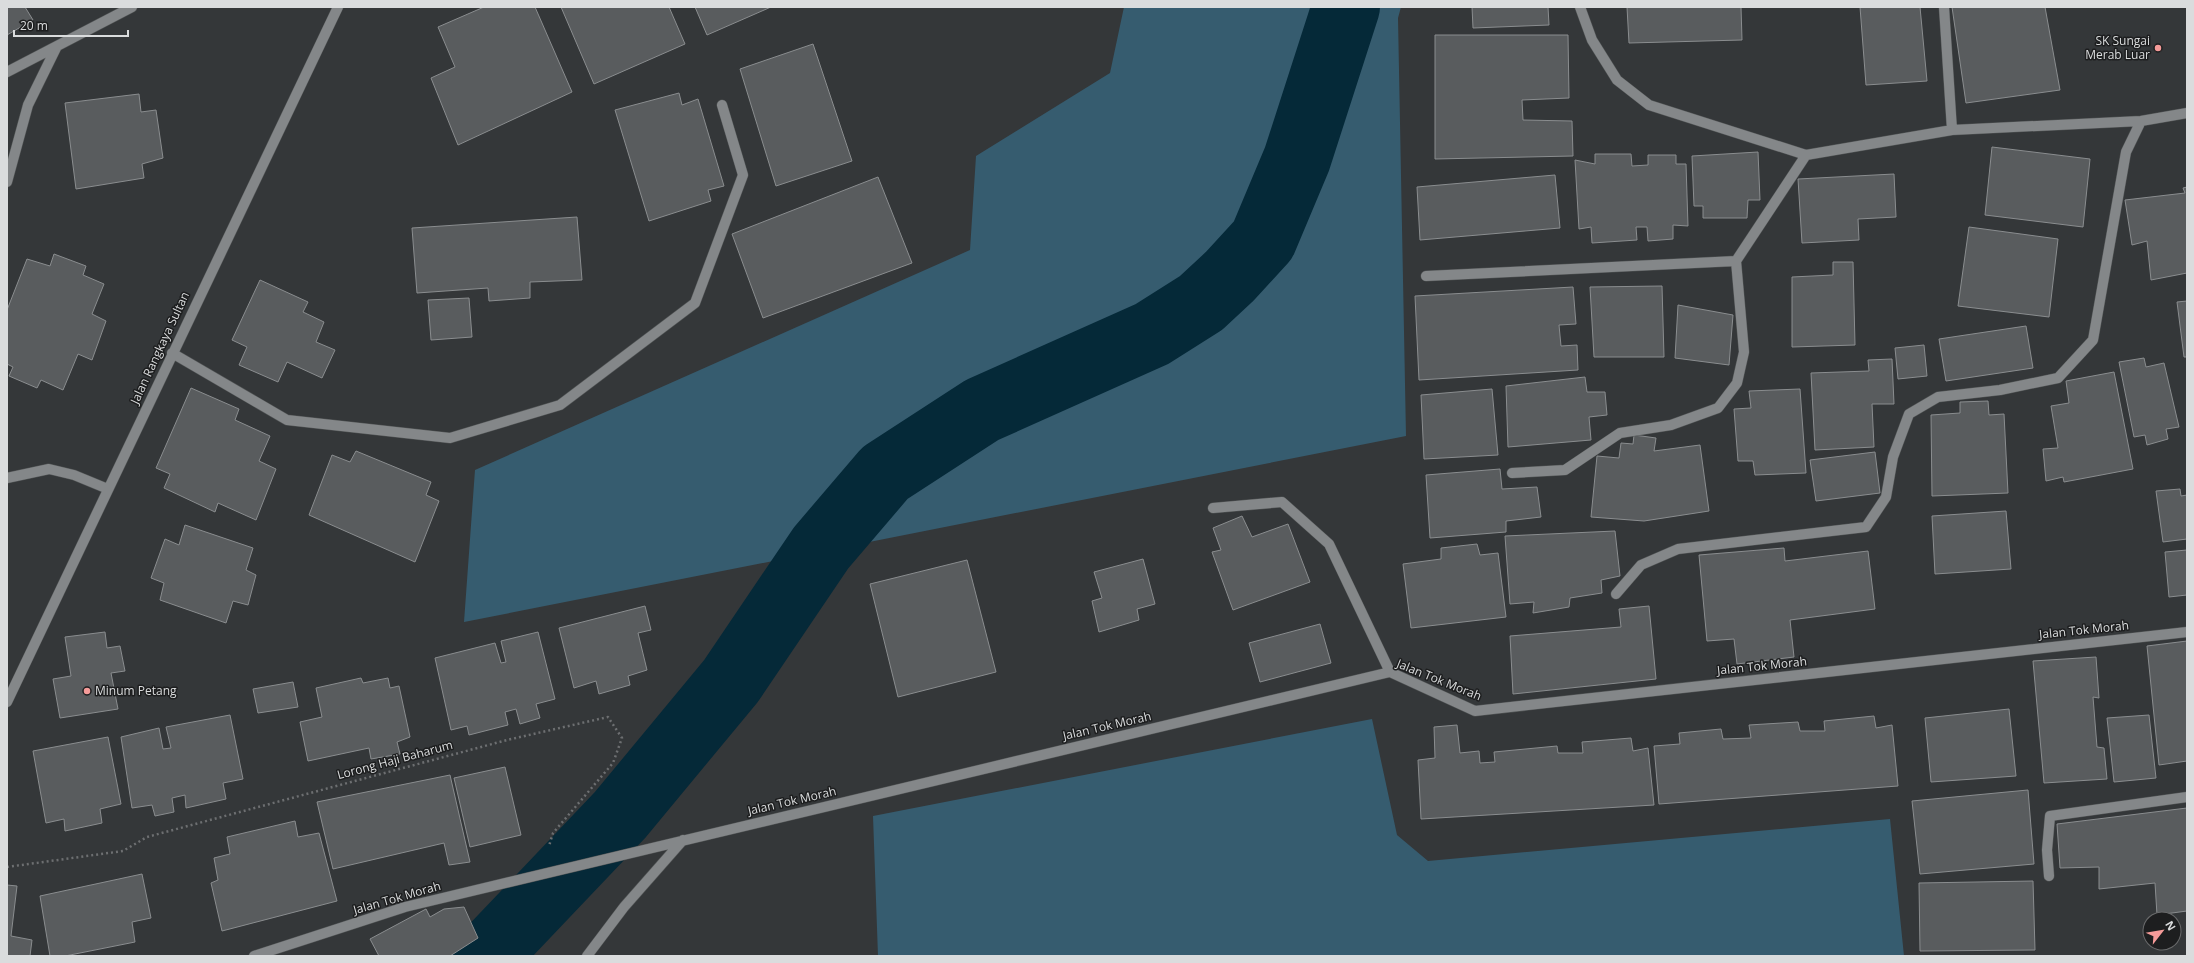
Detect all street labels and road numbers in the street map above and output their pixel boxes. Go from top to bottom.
street label: Jalan Rangkaya Sultan [126,289,193,408]
street label: Jalan Tok Morah [2037,616,2130,643]
street label: Jalan Tok Morah [1715,652,1808,679]
street label: Jalan Tok Morah [1393,654,1484,704]
street label: Jalan Tok Morah [1060,707,1153,744]
street label: Lorong Haji Baharum [335,736,455,783]
street label: Jalan Tok Morah [745,782,838,819]
street label: Jalan Tok Morah [350,877,443,918]

